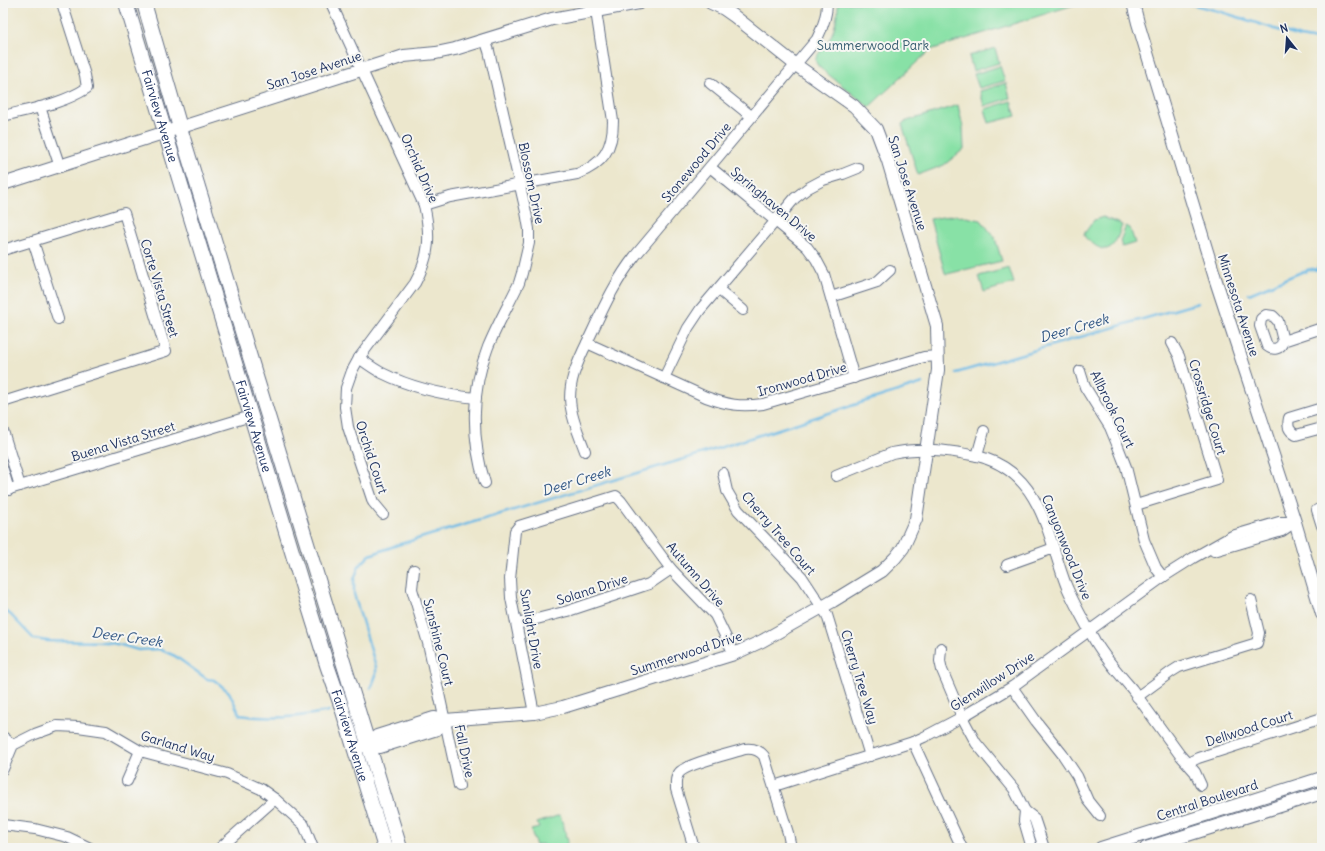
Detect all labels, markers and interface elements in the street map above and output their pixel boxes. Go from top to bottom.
north arrow [1267,18,1307,58]
text: N [1278,21,1290,36]
park label: Summerwood Park [817,37,930,54]
street label: San Jose Avenue [265,47,364,94]
street label: Fairview Avenue [138,68,182,164]
street label: Stonewood Drive [658,119,735,206]
street label: Orchid Drive [397,131,442,205]
street label: San Jose Avenue [884,134,931,233]
street label: Blossom Drive [515,141,548,226]
street label: Springhaven Drive [727,163,820,245]
street label: Corte Vista Street [136,237,183,340]
street label: Minnesota Avenue [1214,252,1263,359]
water label: Deer Creek [1038,309,1111,346]
street label: Crossridge Court [1185,357,1230,458]
street label: Ironwood Drive [756,359,849,400]
street label: Allbrook Court [1087,368,1139,451]
street label: Fairview Avenue [232,378,276,474]
street label: Buena Vista Street [69,417,178,465]
street label: Orchid Court [352,418,392,497]
water label: Deer Creek [540,462,613,500]
street label: Cherry Tree Court [738,488,820,579]
street label: Canyonwood Drive [1038,492,1095,602]
street label: Autumn Drive [663,538,729,610]
street label: Solana Drive [554,570,630,609]
street label: Sunlight Drive [516,588,547,670]
street label: Sunshine Court [419,597,458,688]
water label: Deer Creek [91,623,164,651]
street label: Summerwood Drive [628,627,744,680]
street label: Cherry Tree Way [837,628,882,727]
street label: Glenwillow Drive [947,648,1038,715]
street label: Fairview Avenue [327,687,372,784]
street label: Dellwood Court [1203,706,1295,751]
street label: Fall Drive [451,723,478,779]
street label: Garland Way [139,727,217,766]
street label: Central Boulevard [1154,776,1260,825]

